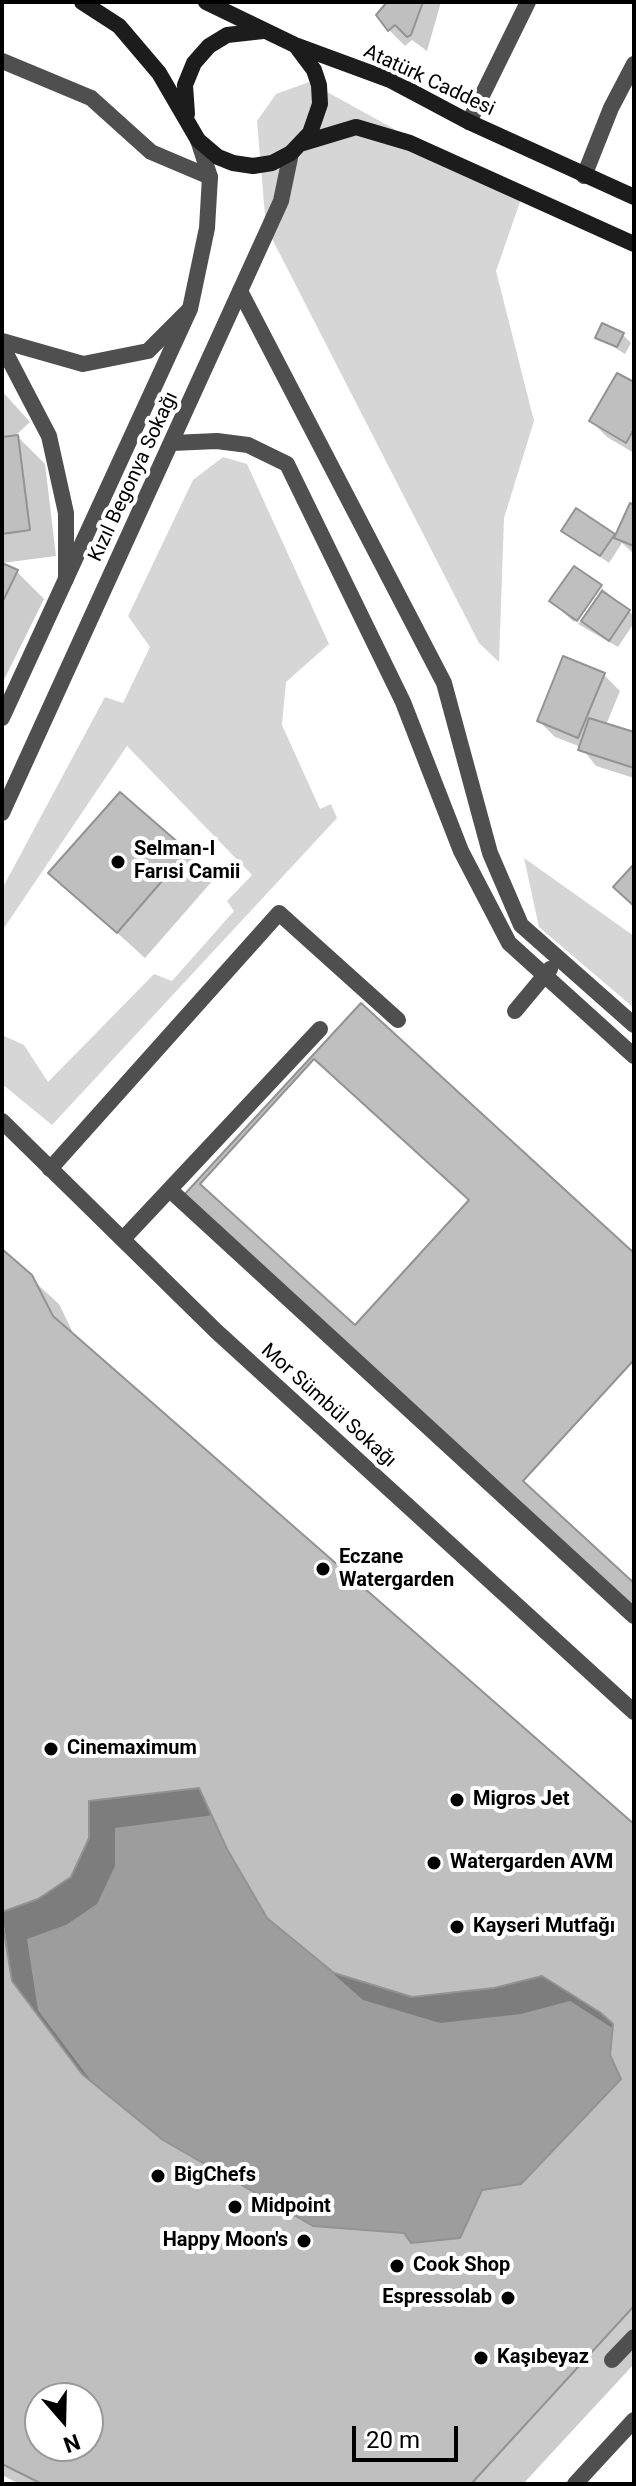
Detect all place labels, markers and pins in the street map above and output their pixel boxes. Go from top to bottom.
place label: Selman-I Farısi Camii [134,838,240,885]
marker: Selman-I Farısi Camii [109,853,127,871]
place label: Eczane Watergarden [339,1546,454,1593]
marker: Eczane Watergarden [314,1560,332,1578]
place label: Cinemaximum [67,1737,197,1761]
marker: Cinemaximum [42,1740,60,1758]
place label: Migros Jet [473,1788,570,1812]
marker: Migros Jet [448,1791,466,1809]
place label: Watergarden AVM [450,1851,613,1875]
marker: Watergarden AVM [425,1854,443,1872]
place label: Kayseri Mutfağı [473,1915,615,1939]
marker: Kayseri Mutfağı [448,1918,466,1936]
place label: BigChefs [174,2164,256,2188]
marker: BigChefs [149,2167,167,2185]
place label: Midpoint [251,2195,331,2219]
marker: Midpoint [226,2198,244,2216]
place label: Happy Moon's [163,2229,288,2253]
marker: Happy Moon's [295,2232,313,2250]
place label: Cook Shop [413,2254,510,2278]
marker: Cook Shop [388,2257,406,2275]
place label: Espressolab [382,2286,492,2310]
marker: Espressolab [499,2289,517,2307]
place label: Kaşıbeyaz [497,2346,589,2370]
marker: Kaşıbeyaz [472,2349,490,2367]

